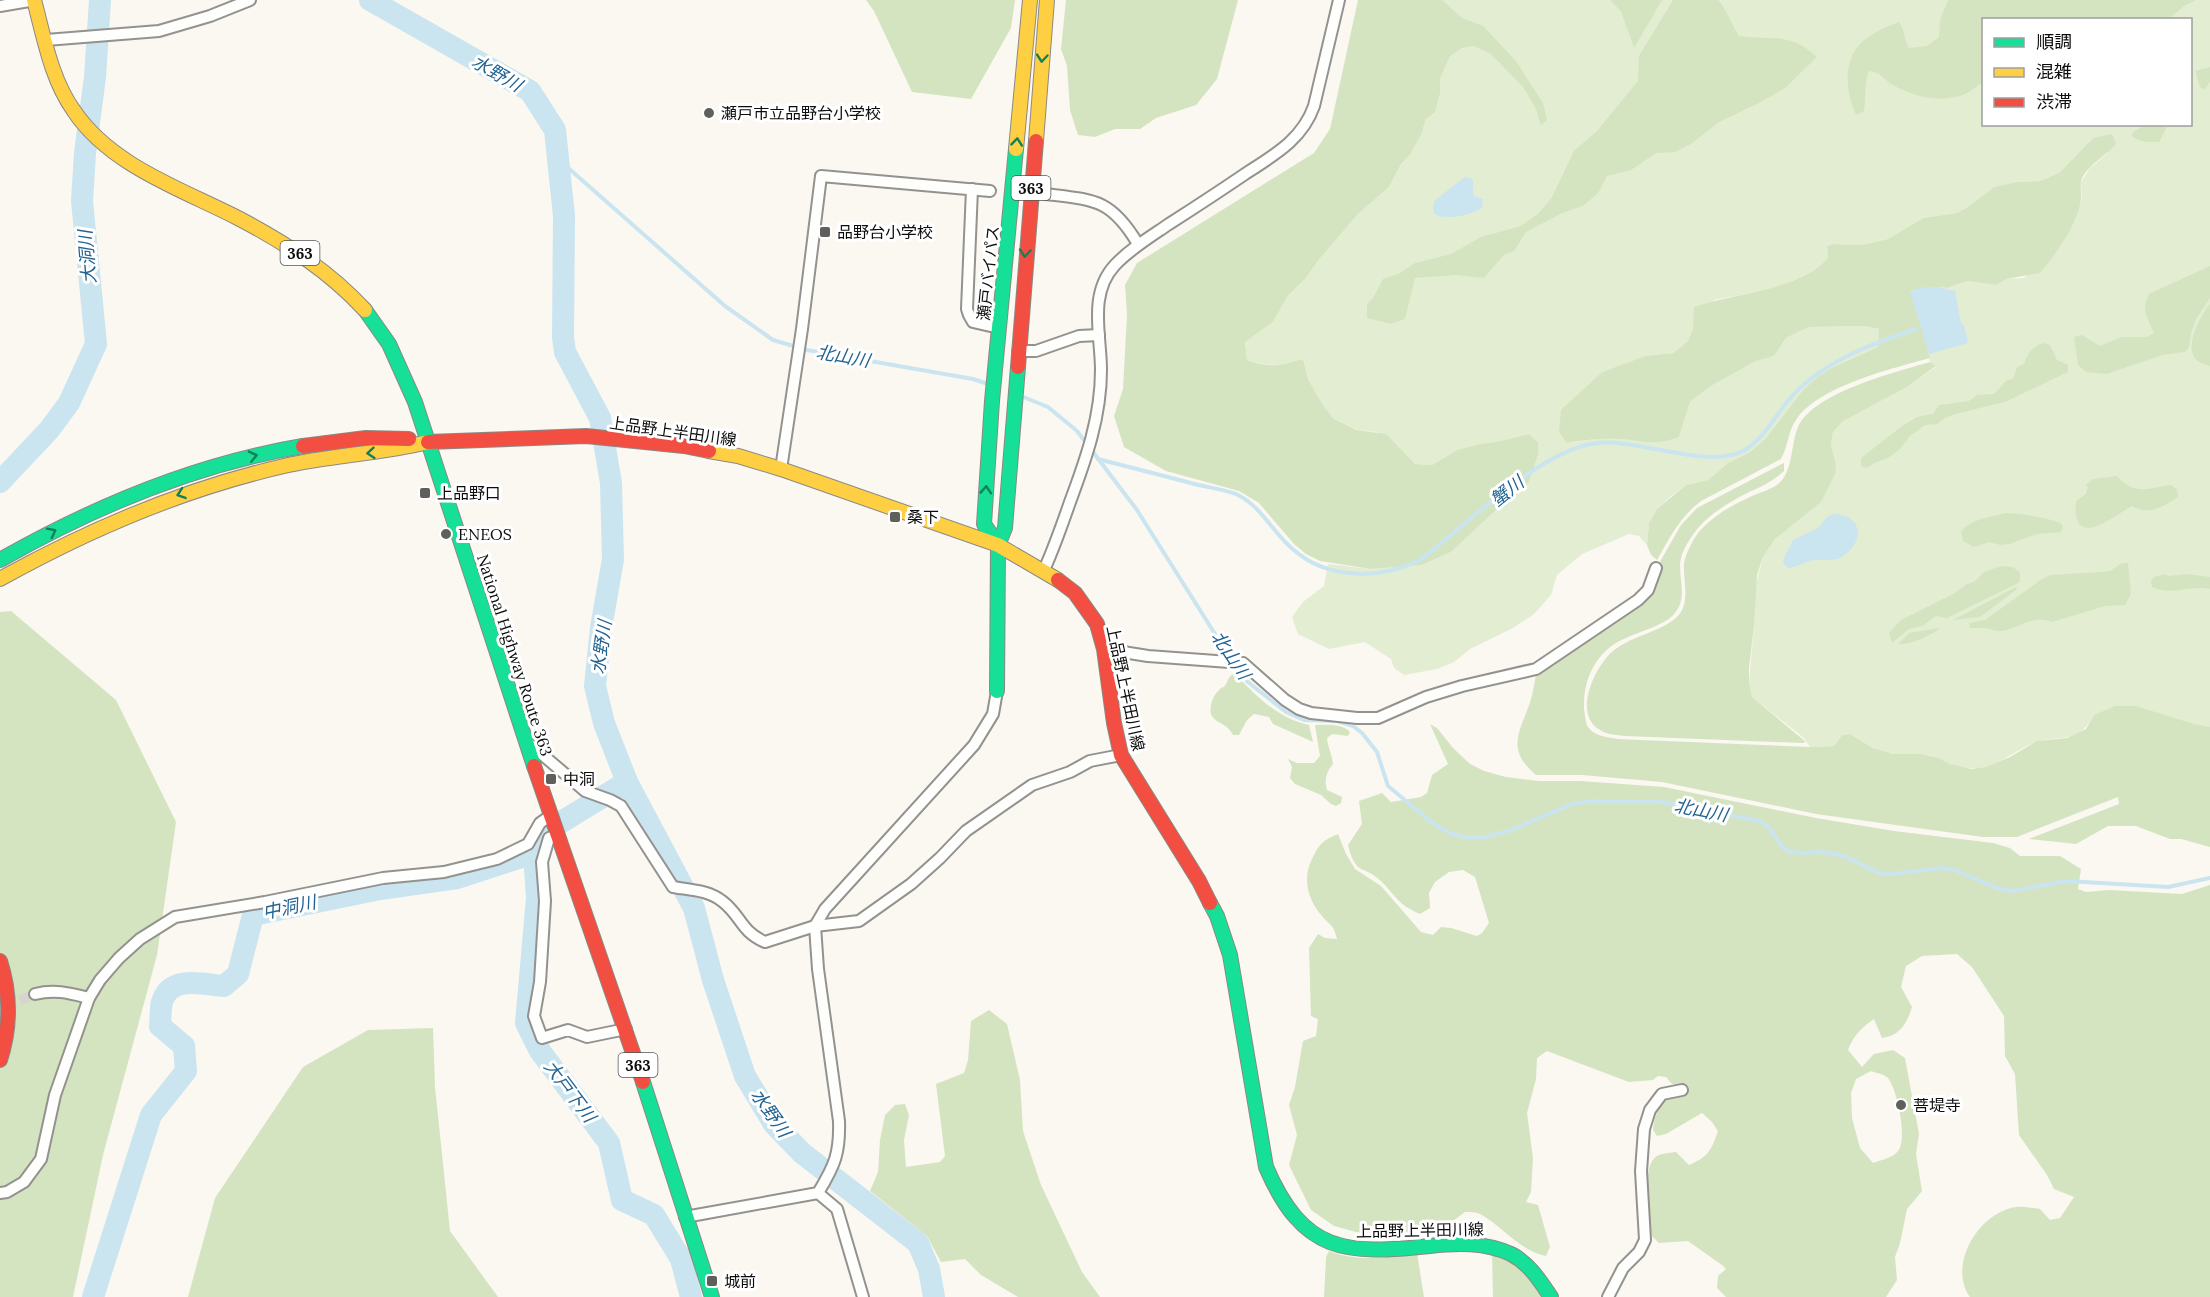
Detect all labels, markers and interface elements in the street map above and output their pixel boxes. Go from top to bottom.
legend [1982,18,2192,126]
text: 順調 [2036,30,2072,53]
water label: 水野川 [468,50,528,97]
one-way arrow [1036,54,1049,63]
text: 混雑 [2036,60,2072,83]
text: 渋滞 [2036,90,2072,113]
place label: 瀬戸市立品野台小学校 [721,103,881,123]
marker: 瀬戸市立品野台小学校 [702,106,716,120]
one-way arrow [1011,137,1023,146]
road number: 363 [1012,176,1050,200]
place label: 品野台小学校 [837,222,933,242]
street label: 瀬戸バイパス [973,224,1003,322]
marker: 品野台小学校 [818,225,832,239]
water label: 大洞川 [73,227,101,285]
road number: 363 [280,241,320,265]
one-way arrow [1019,248,1032,257]
water label: 北山川 [814,340,874,372]
street label: 上品野上半田川線 [608,412,738,450]
one-way arrow [367,446,376,459]
one-way arrow [248,451,258,464]
water label: 蟹川 [1486,470,1530,511]
place label: 上品野口 [437,483,501,503]
marker: 上品野口 [418,486,432,500]
one-way arrow [980,486,993,495]
one-way arrow [176,487,187,500]
place label: 桑下 [907,507,939,527]
marker: 桑下 [888,510,902,524]
place label: ENEOS [458,524,512,544]
marker: ENEOS [439,527,453,541]
one-way arrow [45,528,56,540]
street label: National Highway Route 363 [473,552,557,758]
water label: 水野川 [586,617,616,675]
street label: 上品野上半田川線 [1103,623,1149,753]
water label: 北山川 [1206,626,1257,685]
place label: 中洞 [563,769,595,789]
marker: 中洞 [544,772,558,786]
water label: 北山川 [1672,794,1732,827]
water label: 中洞川 [260,890,320,924]
road number: 363 [618,1053,658,1077]
water label: 大戸下川 [539,1055,602,1128]
water label: 水野川 [746,1084,797,1143]
place label: 菩堤寺 [1913,1095,1961,1115]
marker: 菩堤寺 [1894,1098,1908,1112]
street label: 上品野上半田川線 [1356,1219,1484,1241]
place label: 城前 [724,1271,756,1291]
marker: 城前 [705,1274,719,1288]

